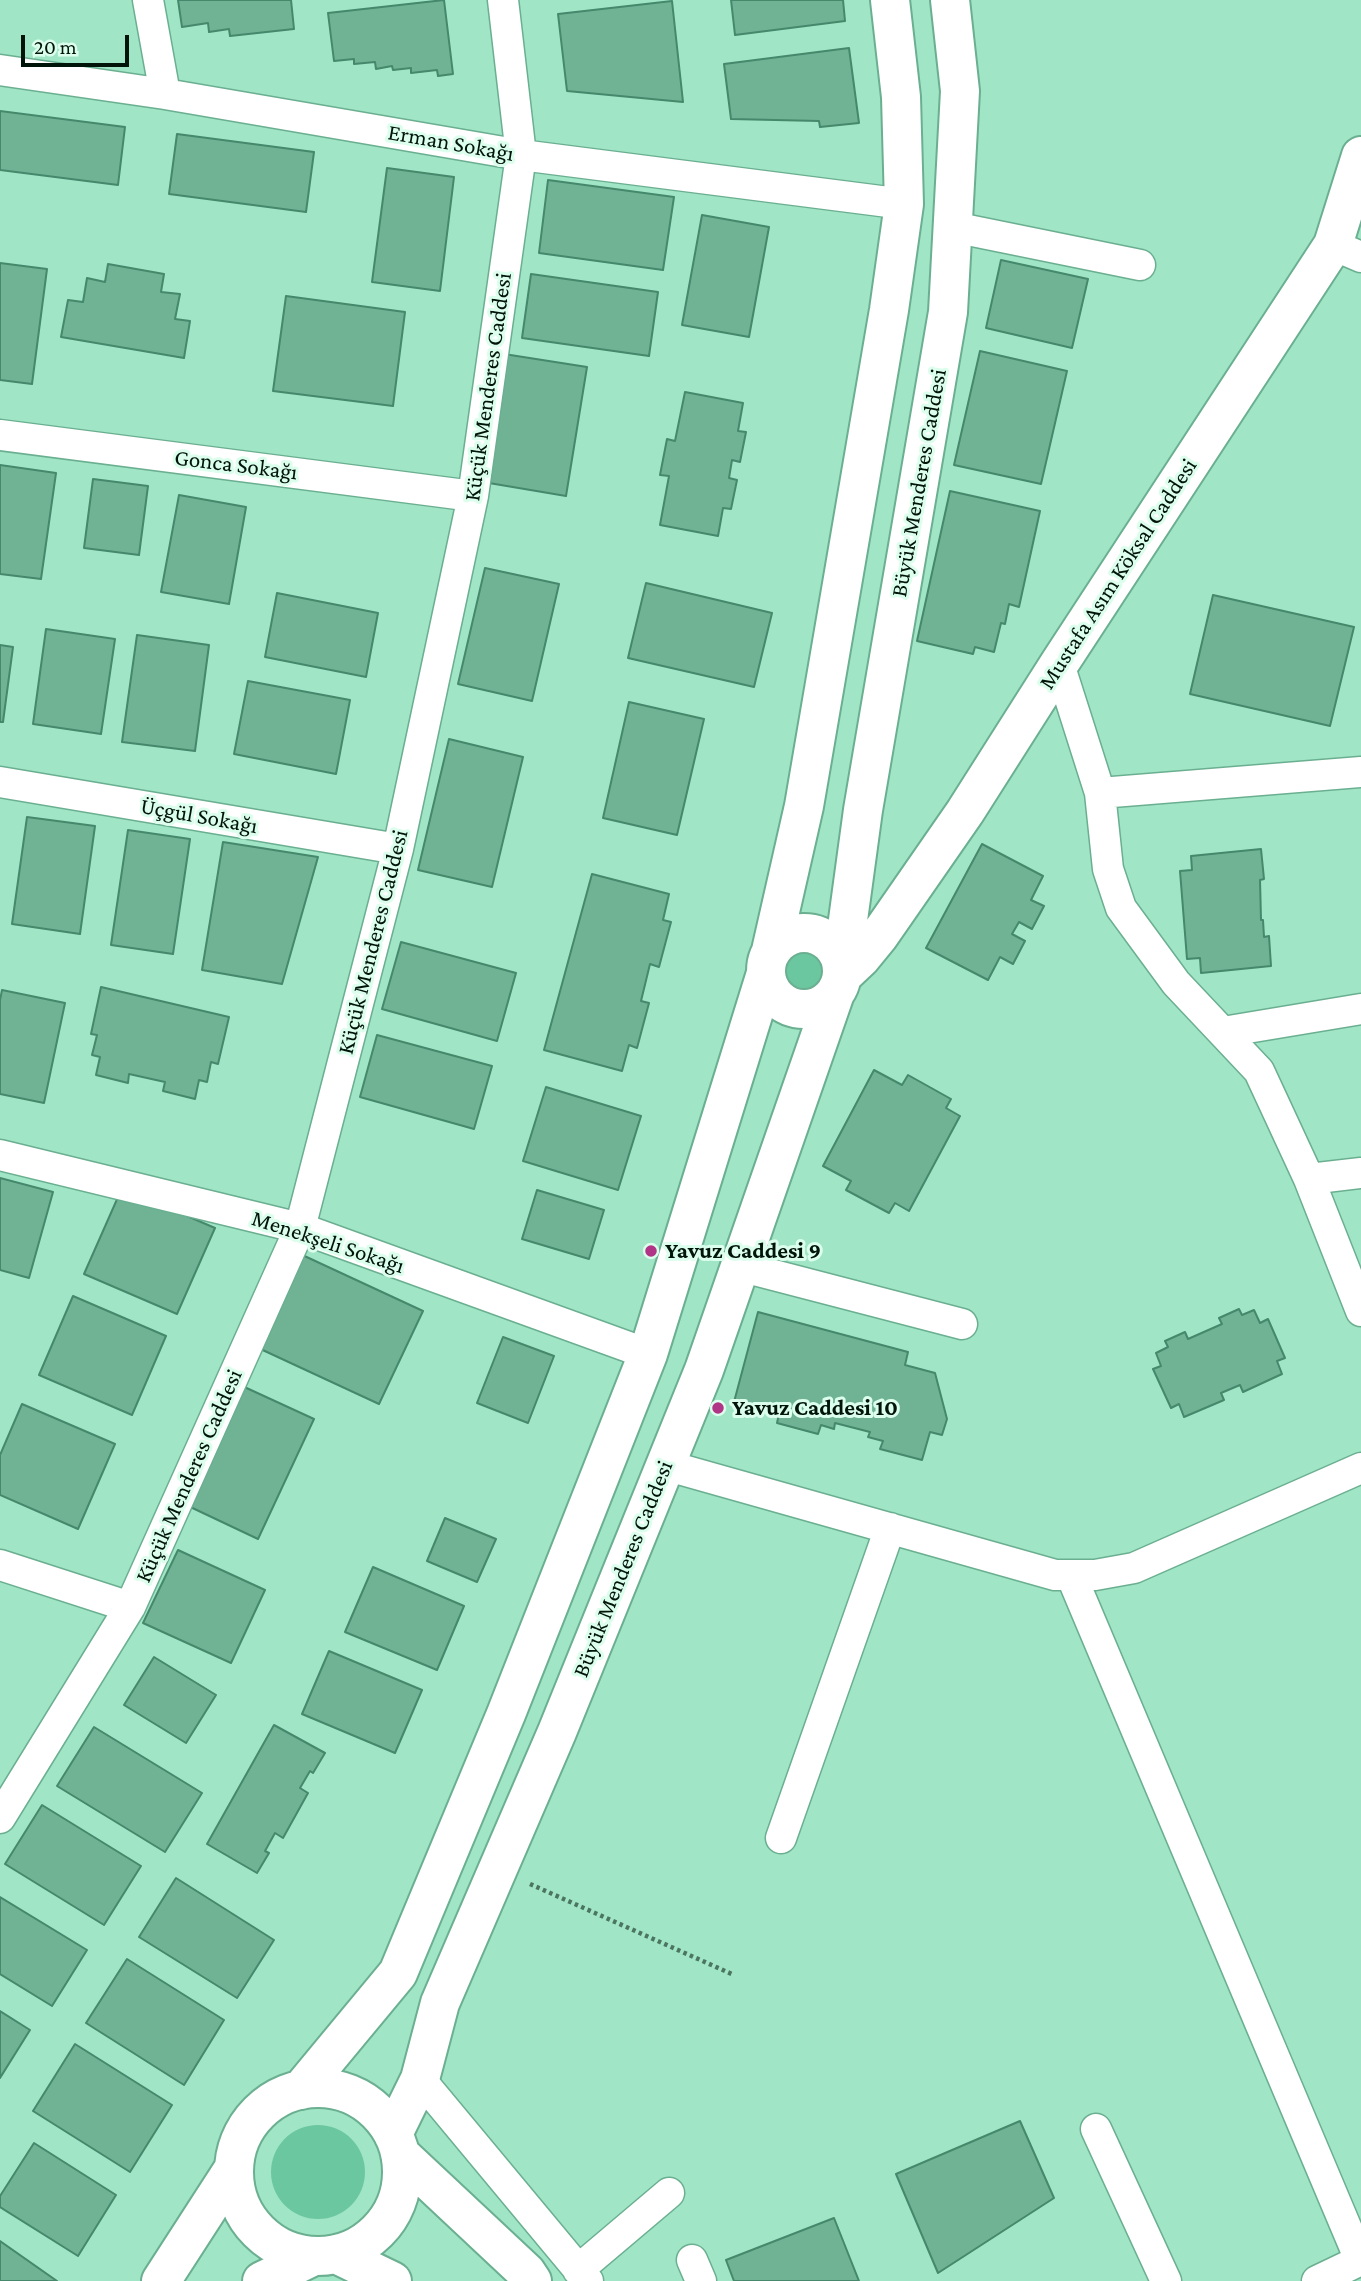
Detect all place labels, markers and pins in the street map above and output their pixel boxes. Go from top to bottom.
place label: Yavuz Caddesi 9 [665,1237,821,1265]
marker: Yavuz Caddesi 9 [643,1243,659,1259]
place label: Yavuz Caddesi 10 [732,1394,898,1422]
marker: Yavuz Caddesi 10 [710,1400,726,1416]

